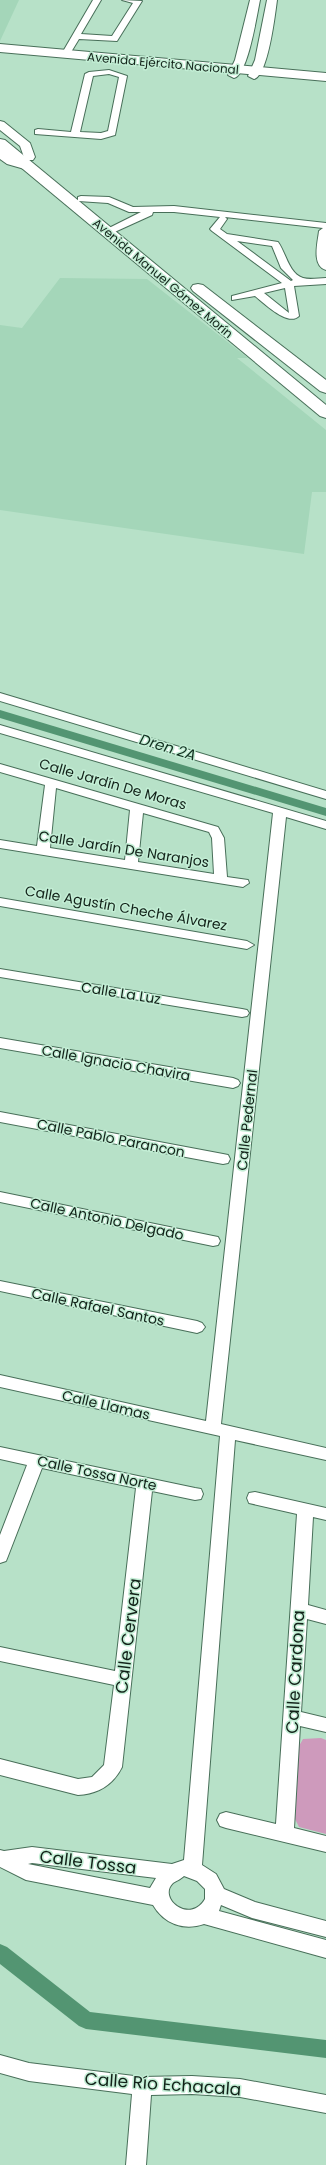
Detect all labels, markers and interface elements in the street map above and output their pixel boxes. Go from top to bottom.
street label: Avenida Ejército Nacional [87,48,240,78]
street label: Avenida Manuel Gómez Morín [89,214,237,342]
water label: Dren 2A [137,728,199,766]
street label: Calle Jardín De Moras [37,753,189,815]
street label: Calle Jardín De Naranjos [37,826,211,872]
street label: Calle Agustín Cheche Álvarez [23,880,229,936]
street label: Calle La Luz [80,977,162,1009]
street label: Calle Ignacio Chavira [40,1040,192,1086]
street label: Calle Pedernal [232,1068,262,1172]
street label: Calle Pablo Parancon [35,1114,187,1162]
street label: Calle Antonio Delgado [28,1193,186,1245]
street label: Calle Rafael Santos [30,1283,166,1331]
street label: Calle Llamas [60,1385,152,1425]
street label: Calle Tossa Norte [35,1451,159,1496]
street label: Calle Cervera [109,1577,147,1695]
street label: Calle Cardona [280,1610,310,1734]
street label: Calle Tossa [38,1844,138,1880]
street label: Calle Río Echacala [84,2067,242,2101]

